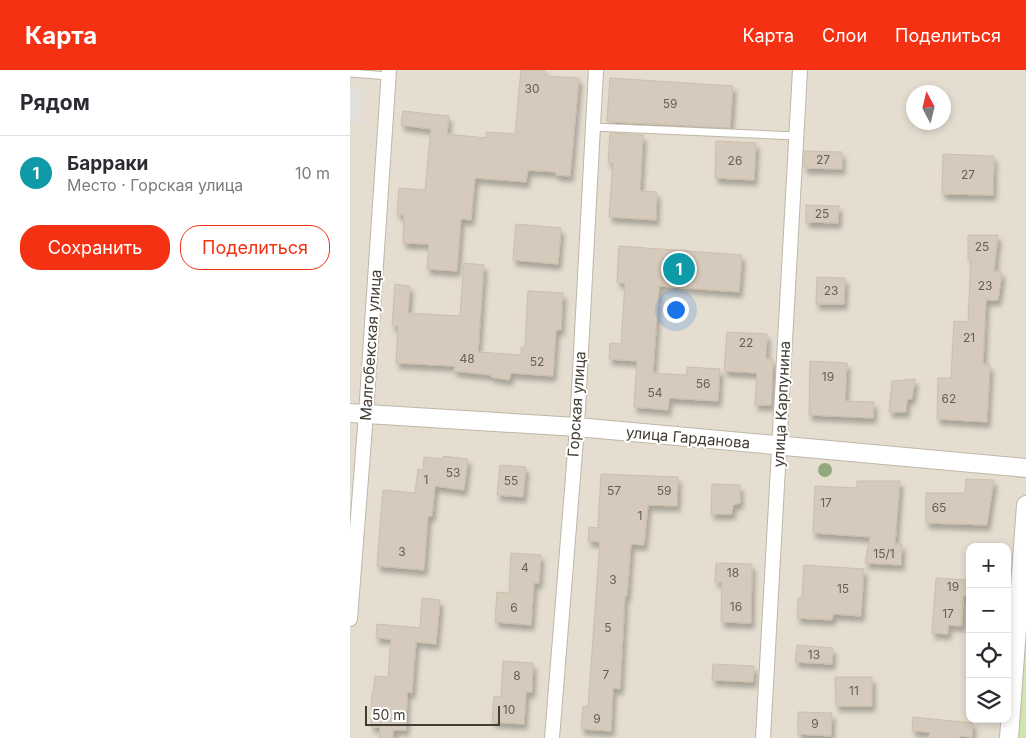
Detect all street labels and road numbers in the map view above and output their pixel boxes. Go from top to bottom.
street label: Малгобекская улица [356,269,385,421]
street label: улица Карпунина [769,340,794,468]
street label: Горская улица [563,350,590,457]
street label: улица Гарданова [625,423,751,452]

